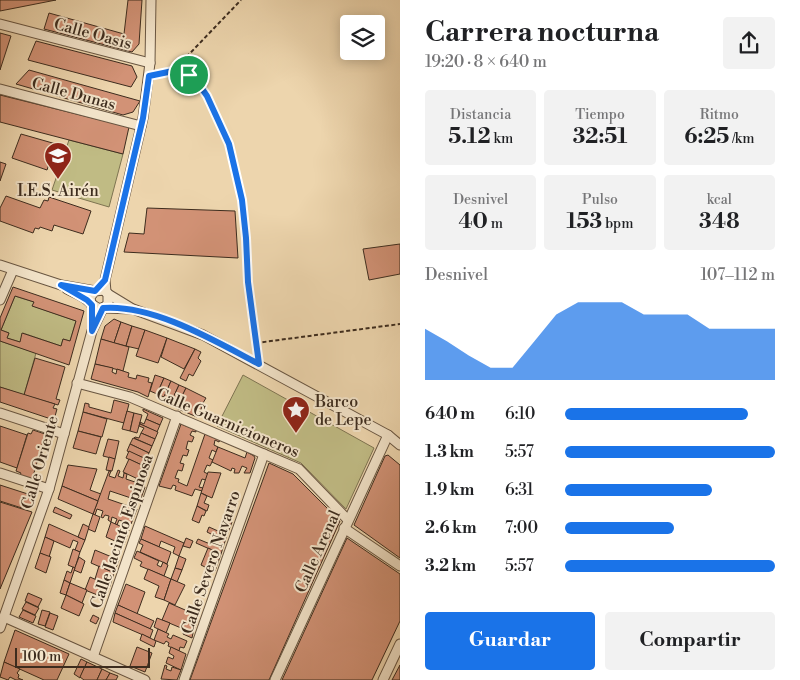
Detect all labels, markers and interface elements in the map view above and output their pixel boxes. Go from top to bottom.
street label: Calle Oasis [52,14,134,54]
map controls [340,15,385,60]
button: layers [340,15,385,60]
text: Carrera nocturna [425,15,659,50]
button: share [723,17,775,69]
text: 19:20 · 8 × 640 m [425,52,547,72]
pin [168,54,210,96]
icon: arrive [175,61,203,89]
street label: Calle Dunas [30,73,118,115]
text: Distancia [450,106,511,124]
text: Tiempo [575,106,625,124]
text: Ritmo [700,106,739,124]
text: 5.12 [448,124,491,150]
text: 32:51 [573,124,627,150]
text: 6:25 [684,124,729,150]
text: km [491,130,513,148]
text: /km [729,130,754,148]
school or university icon: I.E.S. Airén [43,141,73,180]
place label: I.E.S. Airén [17,181,99,201]
text: Desnivel [453,191,508,209]
text: Pulso [582,191,618,209]
text: kcal [707,191,732,209]
text: 40 [458,209,488,235]
text: 153 [567,209,602,235]
text: 348 [699,209,740,235]
text: m [488,215,503,233]
text: bpm [602,215,633,233]
text: Desnivel [425,265,488,285]
text: 107–112 m [700,265,775,285]
street label: Calle Guarnicioneros [153,384,302,462]
place label: Barco de Lepe [314,392,371,430]
place icon: Barco de Lepe [281,395,311,434]
text: 640 m [425,404,475,424]
text: 6:10 [505,404,535,424]
street label: Calle Oriente [17,413,63,511]
text: 1.3 km [425,442,474,462]
text: 5:57 [505,442,534,462]
street label: Calle Jacinto Espinosa [86,451,158,611]
text: 1.9 km [425,480,474,500]
text: 6:31 [505,480,534,500]
street label: Calle Severo Navarro [177,488,245,637]
street label: Calle Arenal [291,507,345,596]
text: 2.6 km [425,518,476,538]
text: 7:00 [505,518,538,538]
text: 3.2 km [425,556,476,576]
text: 5:57 [505,556,534,576]
button: Guardar [425,612,595,670]
button: Compartir [605,612,775,670]
scale bar [15,645,150,668]
text: 100 m [22,648,61,666]

